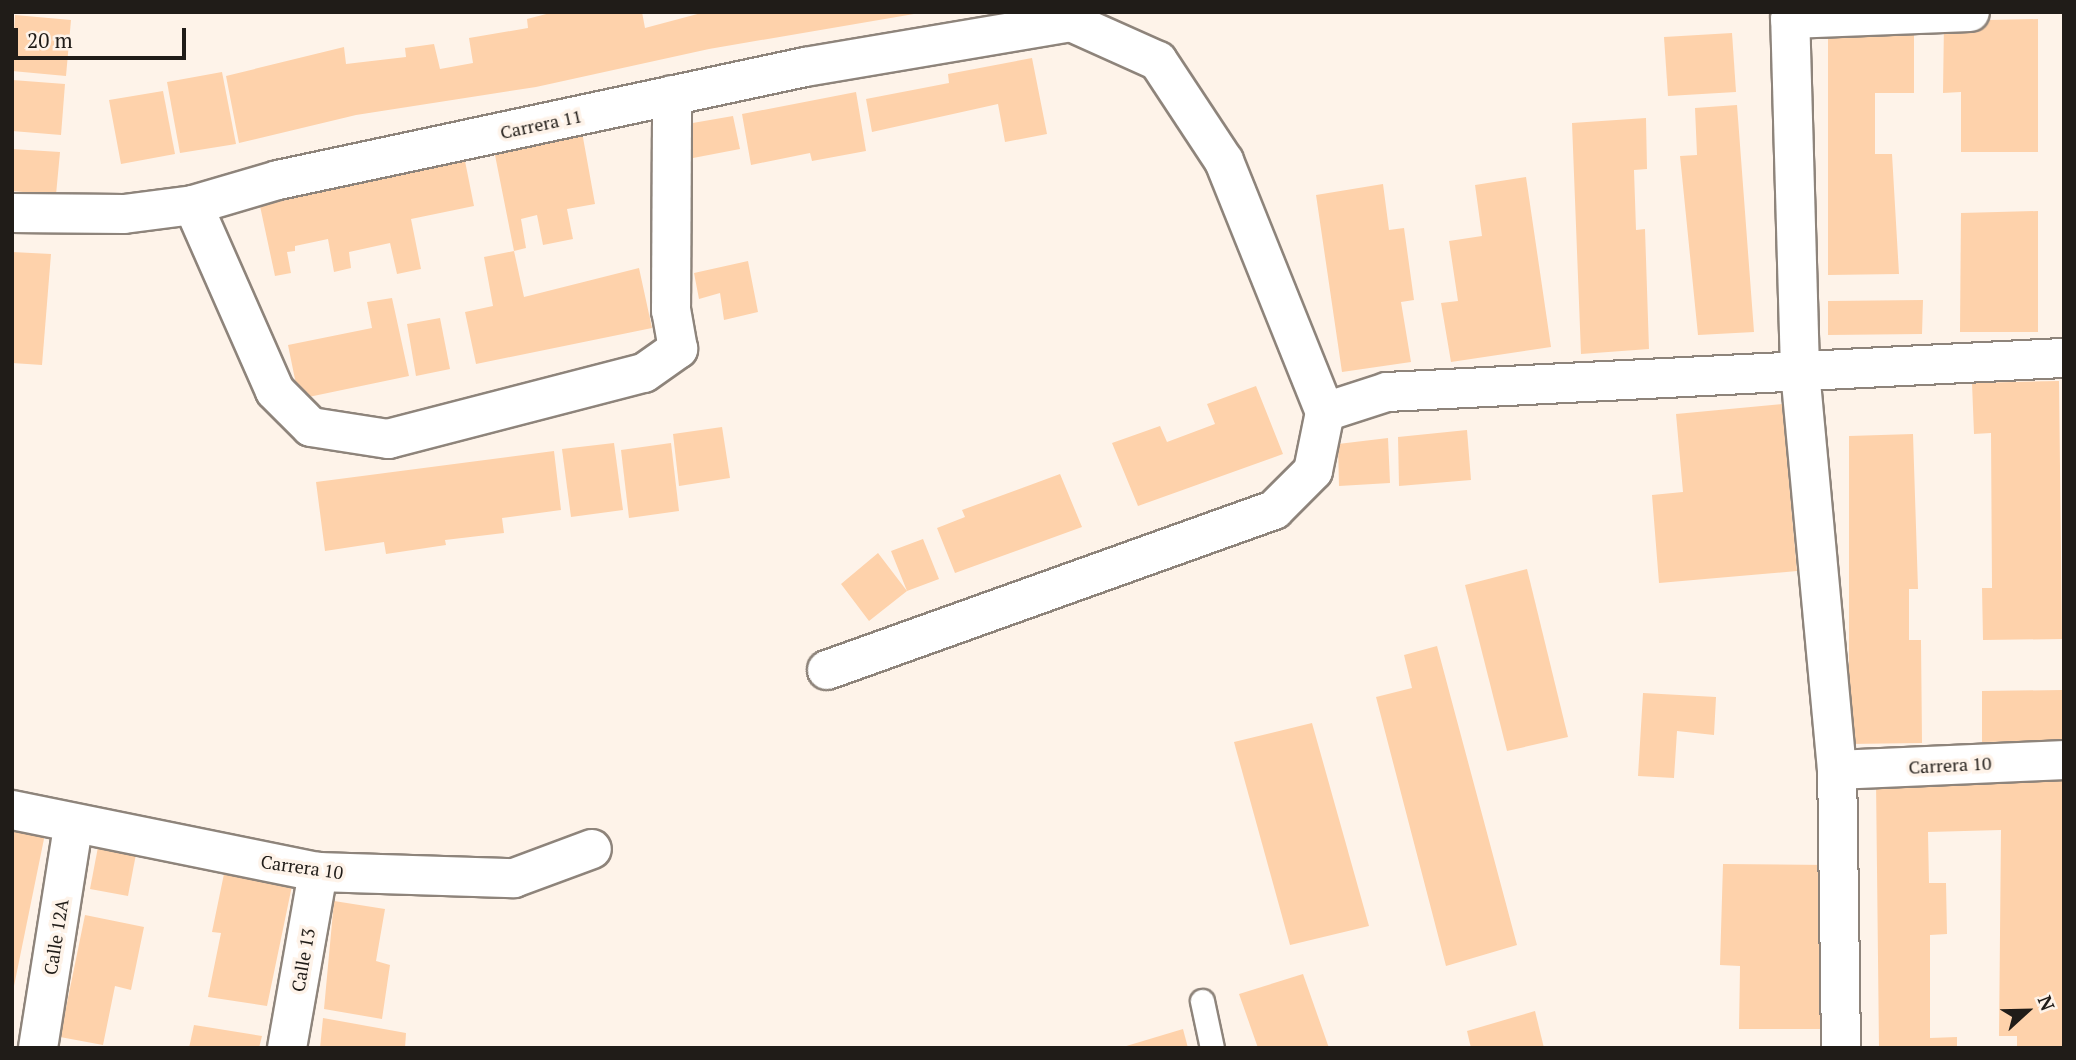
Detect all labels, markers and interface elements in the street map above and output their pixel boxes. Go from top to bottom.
scale bar [18,14,189,58]
text: 20 m [27,26,73,54]
street label: Carrera 11 [498,105,584,143]
street label: Carrera 10 [1908,752,1992,778]
street label: Carrera 10 [259,851,345,883]
street label: Calle 12A [39,898,73,976]
street label: Calle 13 [287,927,319,993]
north arrow [1992,976,2062,1046]
text: N [2033,992,2061,1014]

